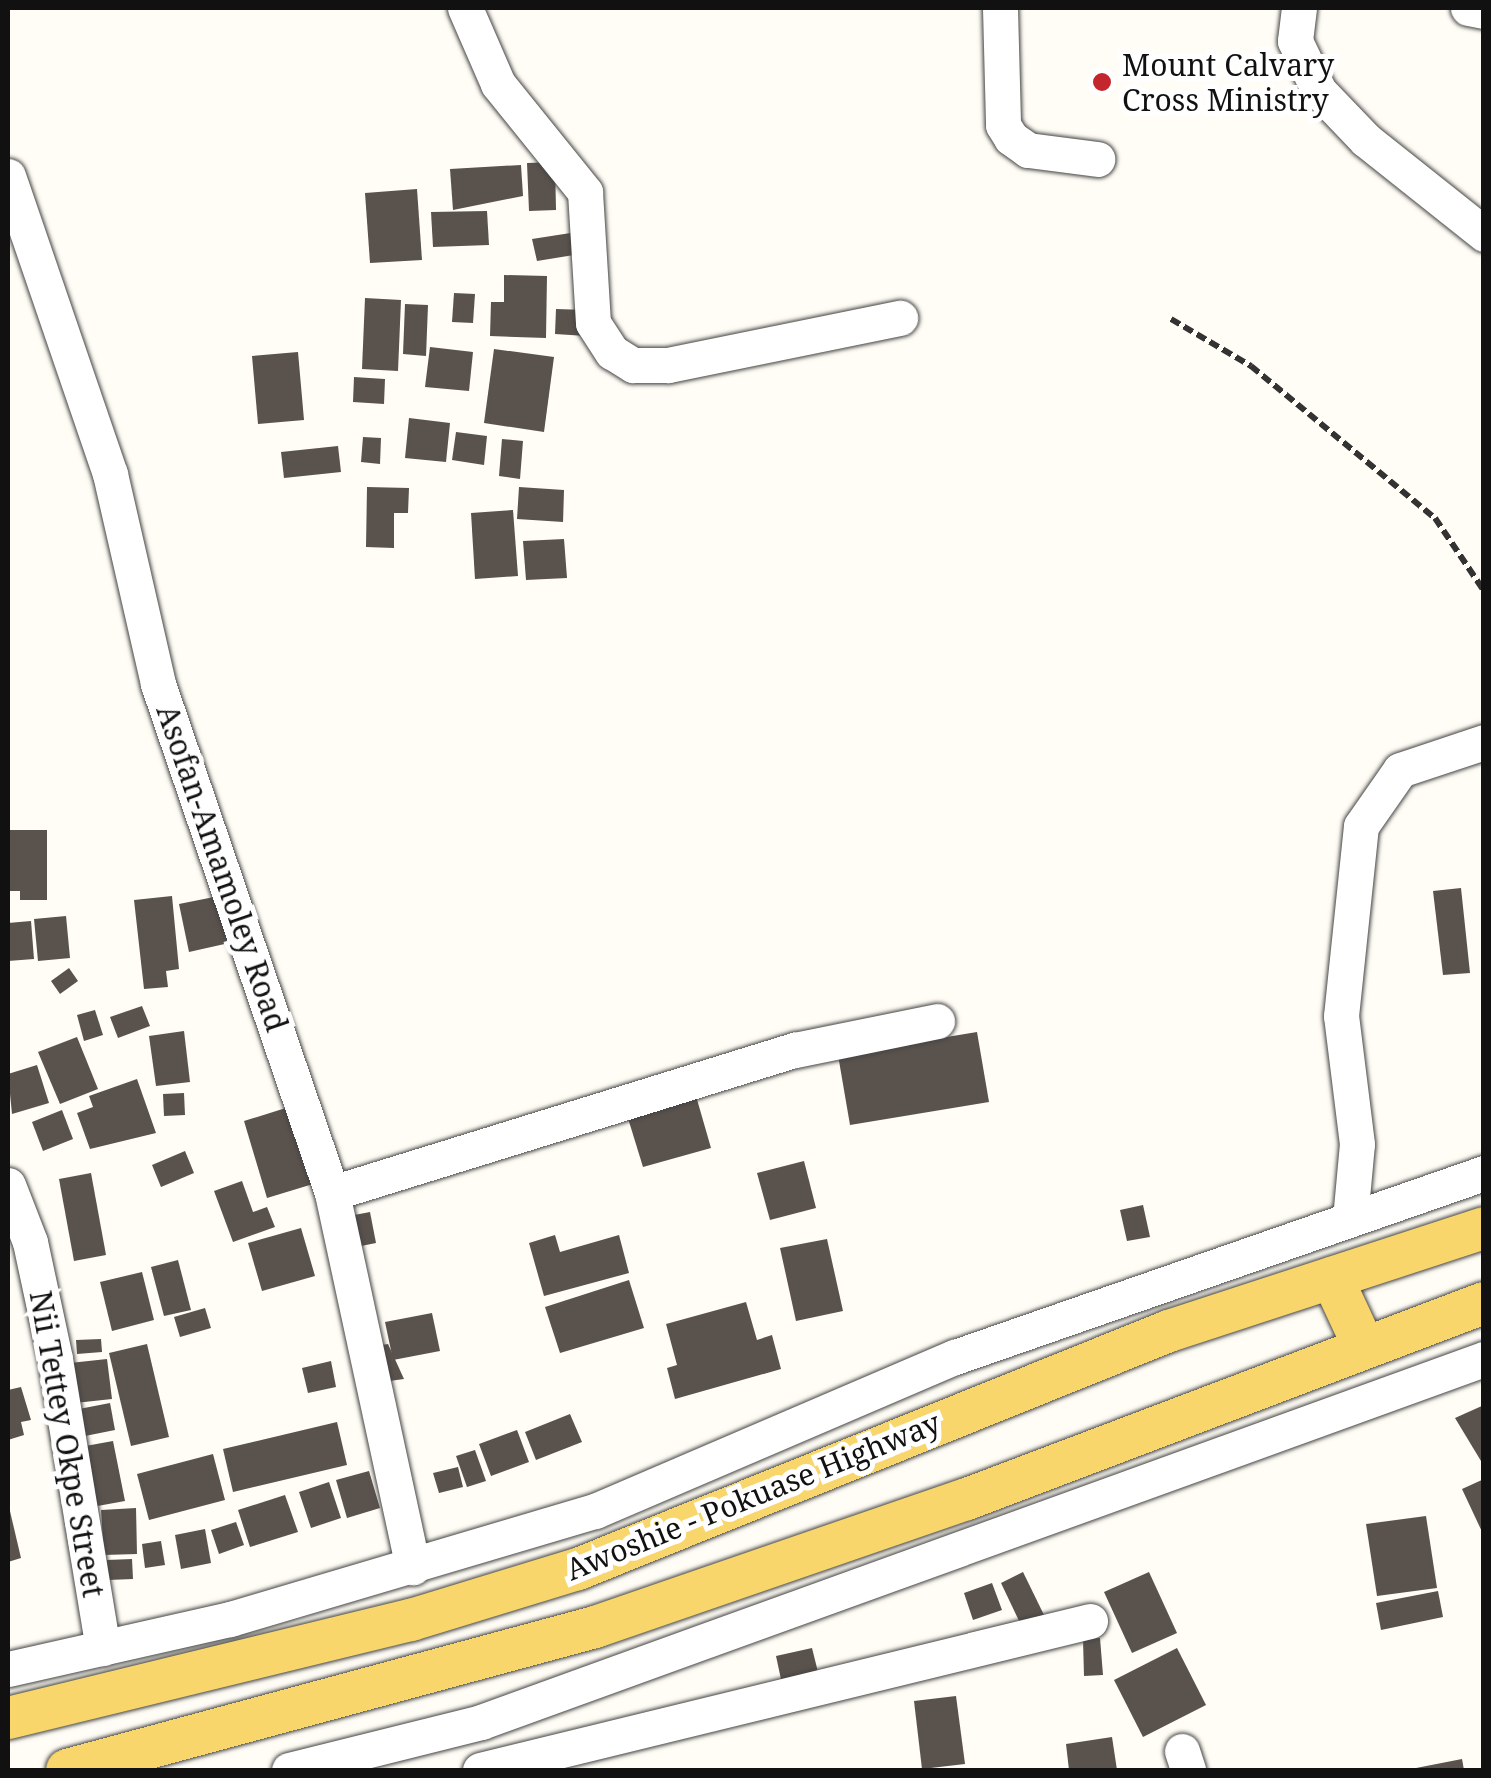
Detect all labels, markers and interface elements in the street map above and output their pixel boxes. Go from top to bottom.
place label: Mount Calvary Cross Ministry [1122,47,1334,118]
marker: Mount Calvary Cross Ministry [1091,71,1113,93]
street label: Asofan-Amamoley Road [149,700,295,1036]
street label: Nii Tettey Okpe Street [22,1288,112,1600]
street label: Awoshie - Pokuase Highway [561,1404,945,1588]

